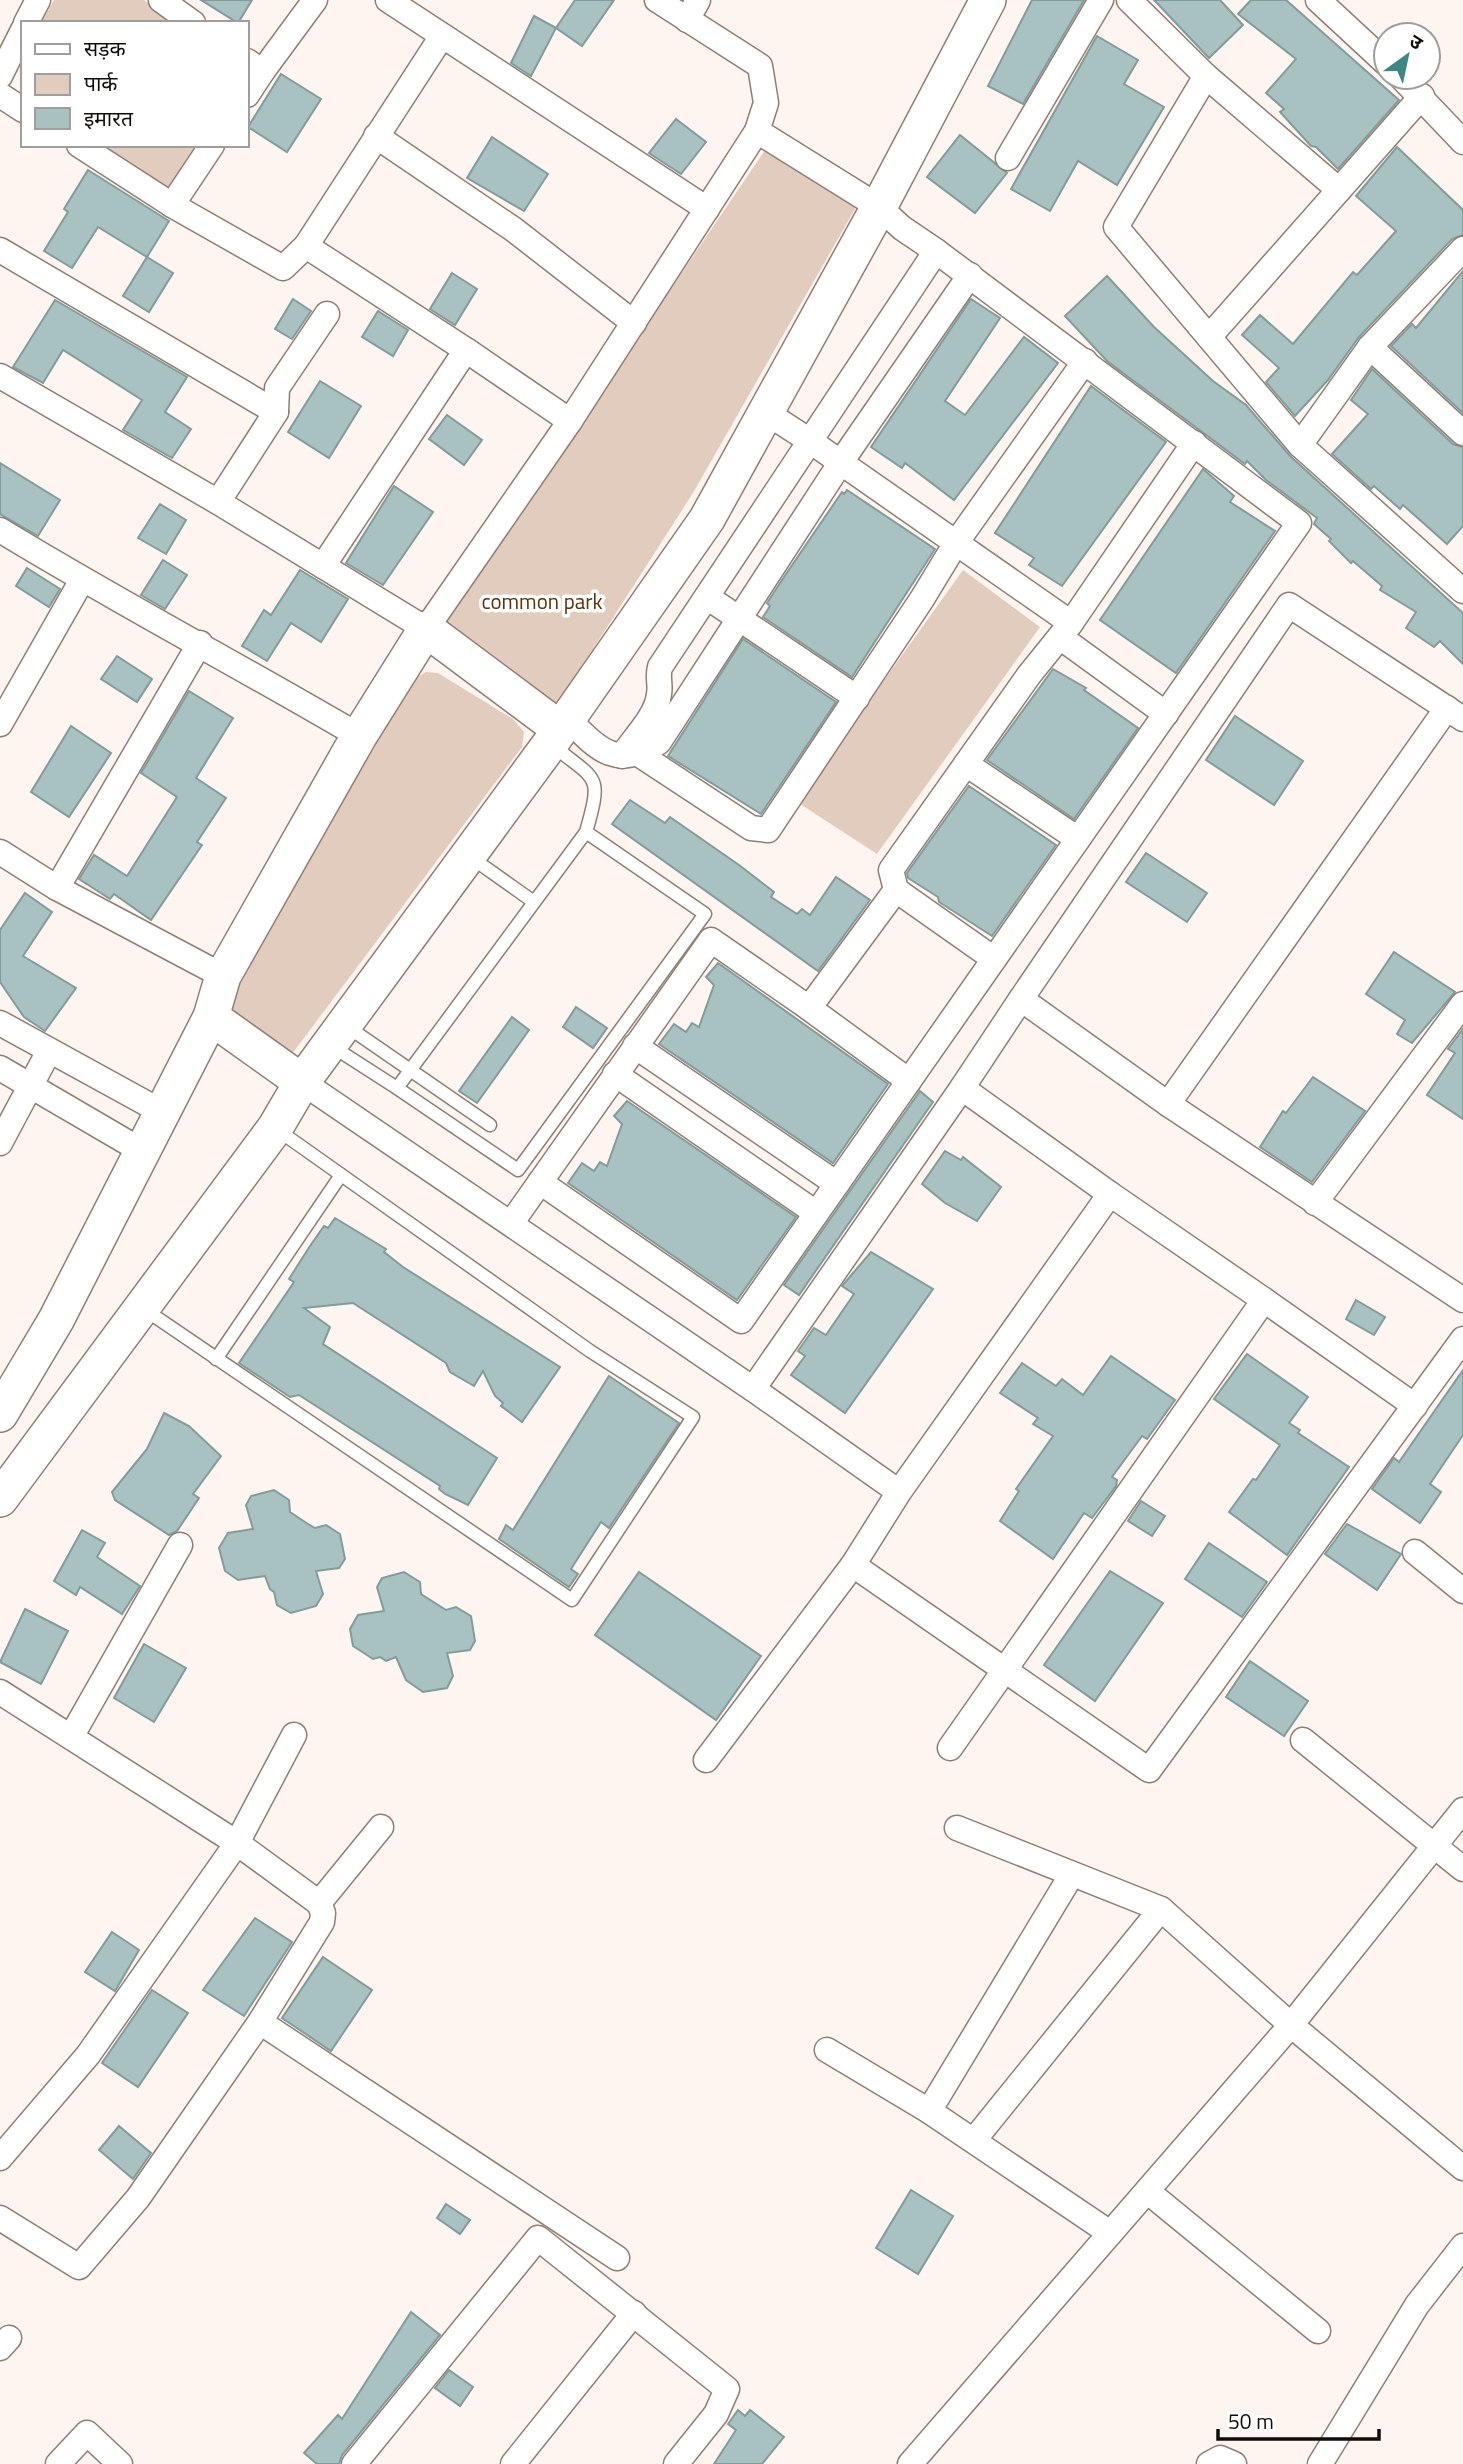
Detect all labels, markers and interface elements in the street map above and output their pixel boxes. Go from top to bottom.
legend [21,21,248,147]
north arrow [1372,21,1442,91]
text: उ [1404,26,1430,57]
text: सड़क [84,32,126,64]
text: पार्क [84,67,118,99]
text: इमारत [84,102,134,134]
park label: common park [481,585,603,617]
scale bar [1218,2398,1379,2442]
text: 50 m [1228,2405,1274,2437]

